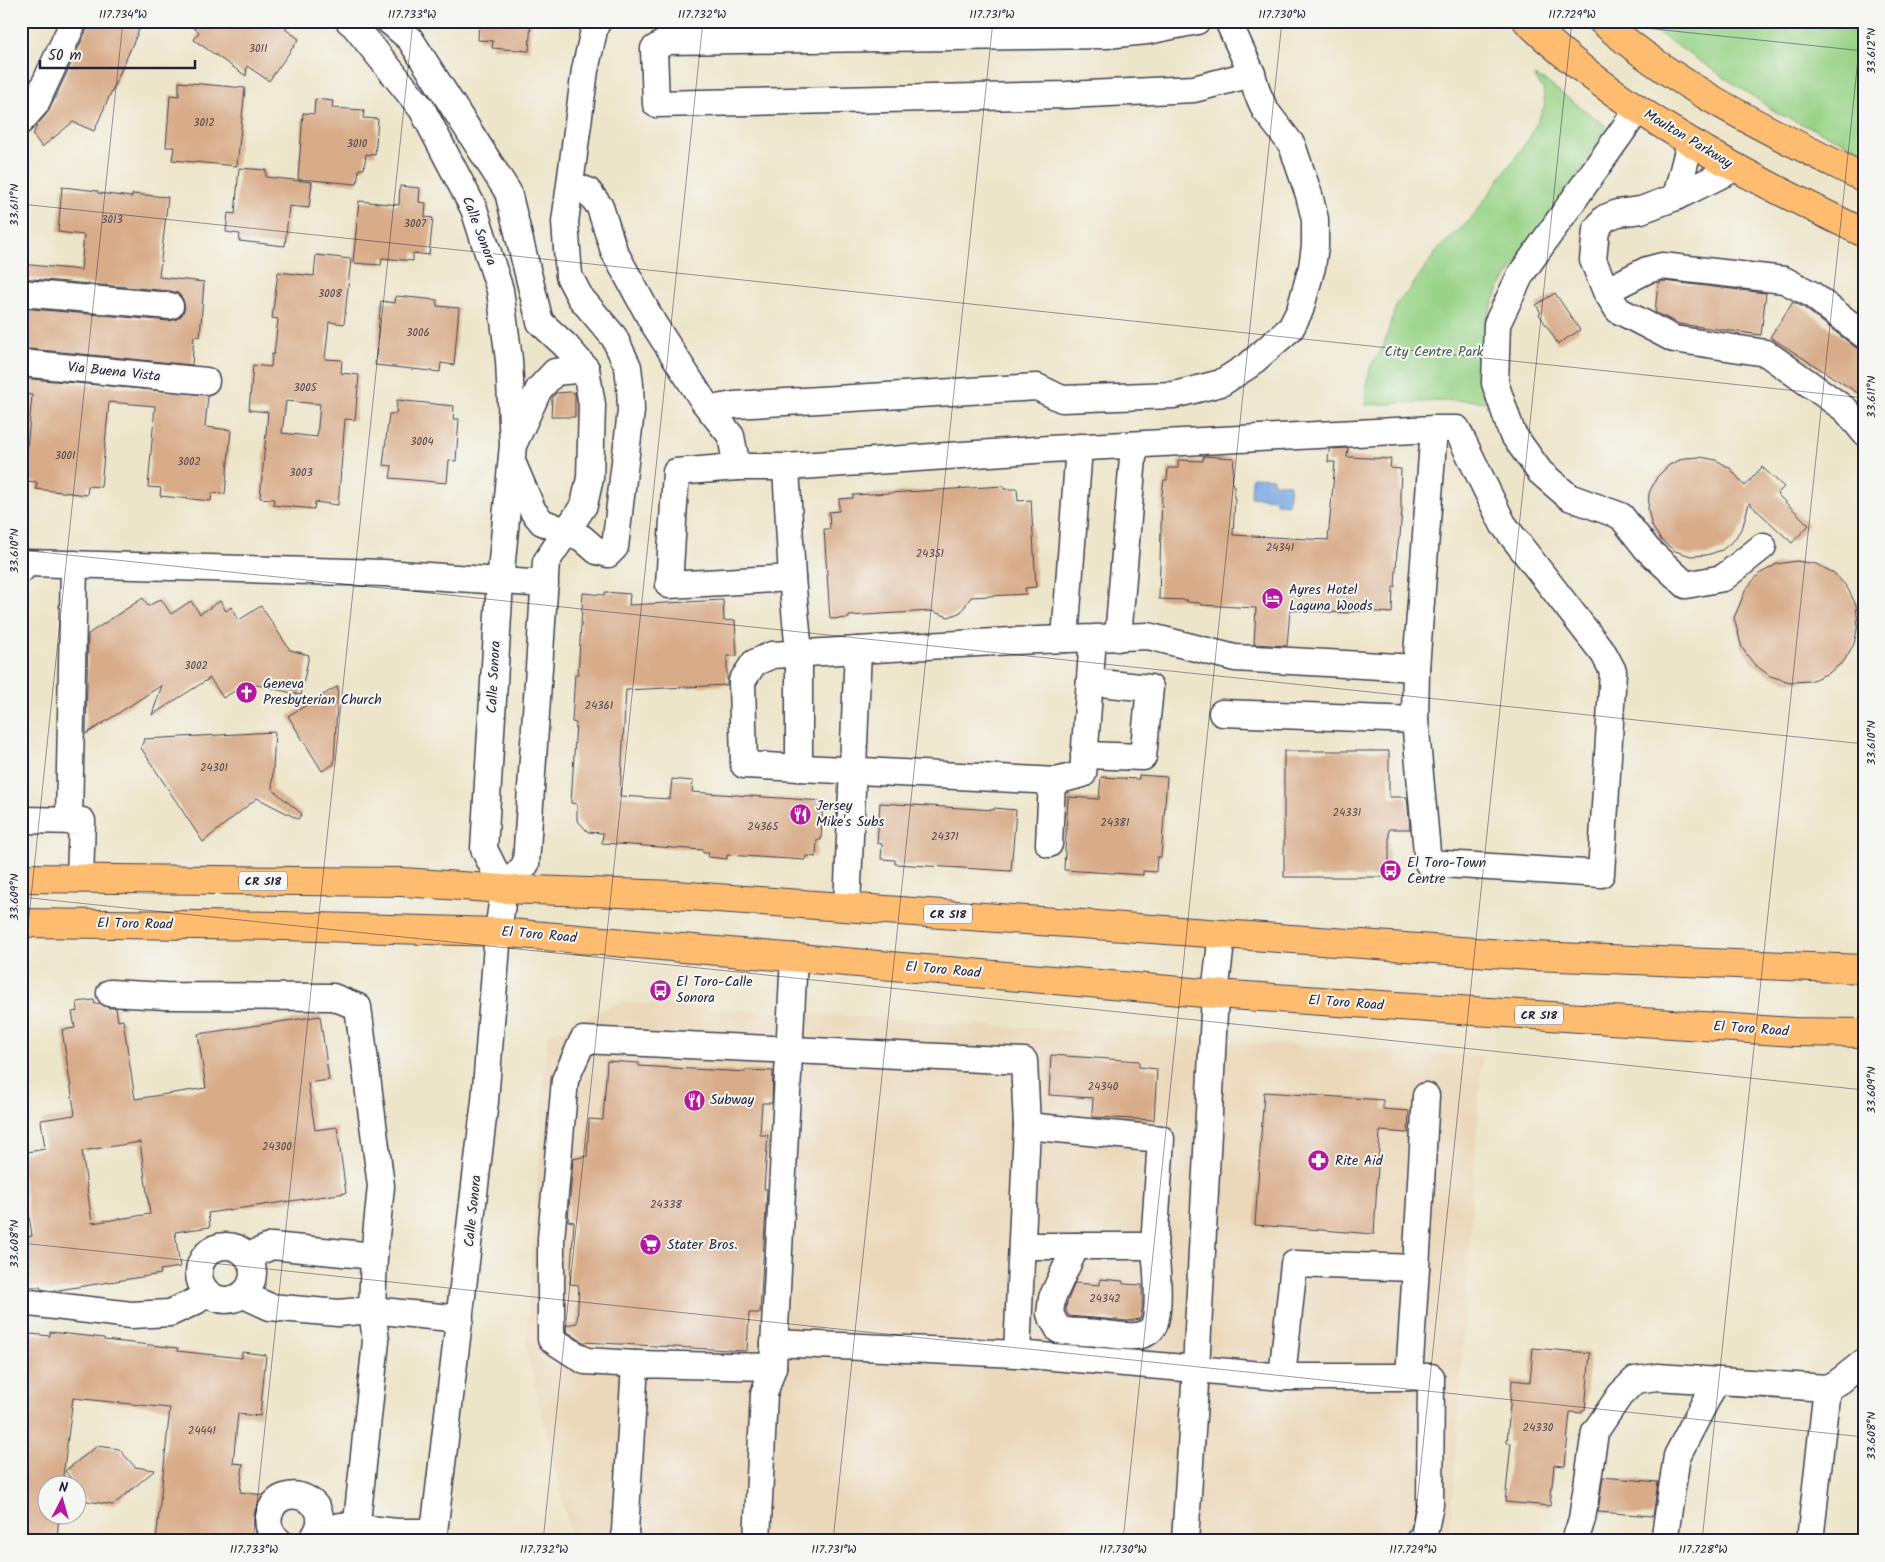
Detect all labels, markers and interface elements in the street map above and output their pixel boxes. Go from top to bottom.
text: 117.734°W [99,5,147,24]
text: 117.733°W [388,5,436,24]
text: 117.732°W [678,5,726,24]
text: 117.731°W [969,5,1015,24]
text: 117.730°W [1258,5,1306,24]
text: 117.729°W [1548,5,1596,24]
text: 33.612°N [1862,28,1881,74]
scale bar [40,38,195,70]
house number: 3011 [249,40,267,58]
text: 50 m [48,44,82,68]
street label: Moulton Parkway [1639,104,1737,174]
house number: 3012 [193,114,215,132]
house number: 3010 [347,135,368,153]
text: 33.611°N [5,184,24,226]
street label: Calle Sonora [456,193,502,269]
house number: 3013 [101,211,123,229]
house number: 3007 [404,215,427,233]
house number: 3008 [318,285,342,303]
house number: 3006 [406,324,430,342]
park label: City Centre Park [1385,341,1484,363]
street label: Via Buena Vista [66,356,162,388]
text: 33.611°N [1862,376,1881,418]
house number: 3005 [293,379,318,397]
house number: 3004 [410,433,434,451]
house number: 3001 [55,447,75,465]
house number: 3002 [177,453,201,471]
house number: 3003 [289,464,313,482]
text: 33.610°N [5,528,24,574]
house number: 24341 [1266,539,1294,557]
house number: 24351 [916,545,944,563]
place label: Ayres Hotel Laguna Woods [1289,579,1373,617]
hotel icon: Ayres Hotel Laguna Woods [1261,586,1285,610]
street label: Calle Sonora [481,640,507,714]
house number: 3002 [184,657,208,675]
place label: Geneva Presbyterian Church [263,673,382,711]
church icon: Geneva Presbyterian Church [235,680,259,704]
house number: 24361 [585,697,613,715]
text: 33.610°N [1862,720,1881,766]
house number: 24301 [200,759,228,777]
place label: Jersey Mike's Subs [816,795,884,833]
restaurant icon: Jersey Mike's Subs [788,802,812,826]
house number: 24331 [1333,804,1361,822]
house number: 24381 [1101,814,1129,832]
house number: 24365 [748,818,779,836]
house number: 24371 [931,828,959,846]
place label: El Toro-Town Centre [1407,852,1486,890]
bus stop icon: El Toro-Town Centre [1379,859,1403,883]
road number: CR S18 [239,871,287,890]
text: 33.609°N [5,873,24,921]
road number: CR S18 [924,904,972,924]
street label: El Toro Road [97,912,174,936]
street label: El Toro Road [500,921,579,949]
street label: El Toro Road [904,956,983,984]
place label: El Toro-Calle Sonora [676,971,753,1009]
bus stop icon: El Toro-Calle Sonora [648,978,672,1002]
street label: El Toro Road [1307,989,1386,1017]
road number: CR S18 [1515,1006,1563,1024]
street label: El Toro Road [1712,1015,1791,1043]
text: 33.609°N [1862,1066,1881,1114]
house number: 24340 [1088,1078,1119,1096]
restaurant icon: Subway [682,1088,706,1112]
place label: Subway [710,1089,755,1111]
house number: 24300 [262,1138,292,1156]
pharmacy icon: Rite Aid [1307,1149,1331,1173]
place label: Rite Aid [1335,1150,1384,1172]
street label: Calle Sonora [458,1174,488,1248]
house number: 24338 [650,1196,682,1214]
text: 33.608°N [5,1220,24,1268]
supermarket icon: Stater Bros. [639,1233,663,1257]
place label: Stater Bros. [667,1234,738,1256]
house number: 24342 [1089,1290,1121,1308]
text: 33.608°N [1862,1412,1881,1460]
house number: 24330 [1523,1419,1554,1437]
house number: 24441 [188,1422,216,1440]
north arrow [38,1474,88,1524]
text: N [58,1477,69,1499]
text: 117.733°W [230,1540,278,1559]
text: 117.732°W [520,1540,568,1559]
text: 117.731°W [811,1540,857,1559]
text: 117.730°W [1099,1540,1147,1559]
text: 117.729°W [1389,1540,1437,1559]
text: 117.728°W [1678,1540,1728,1559]

